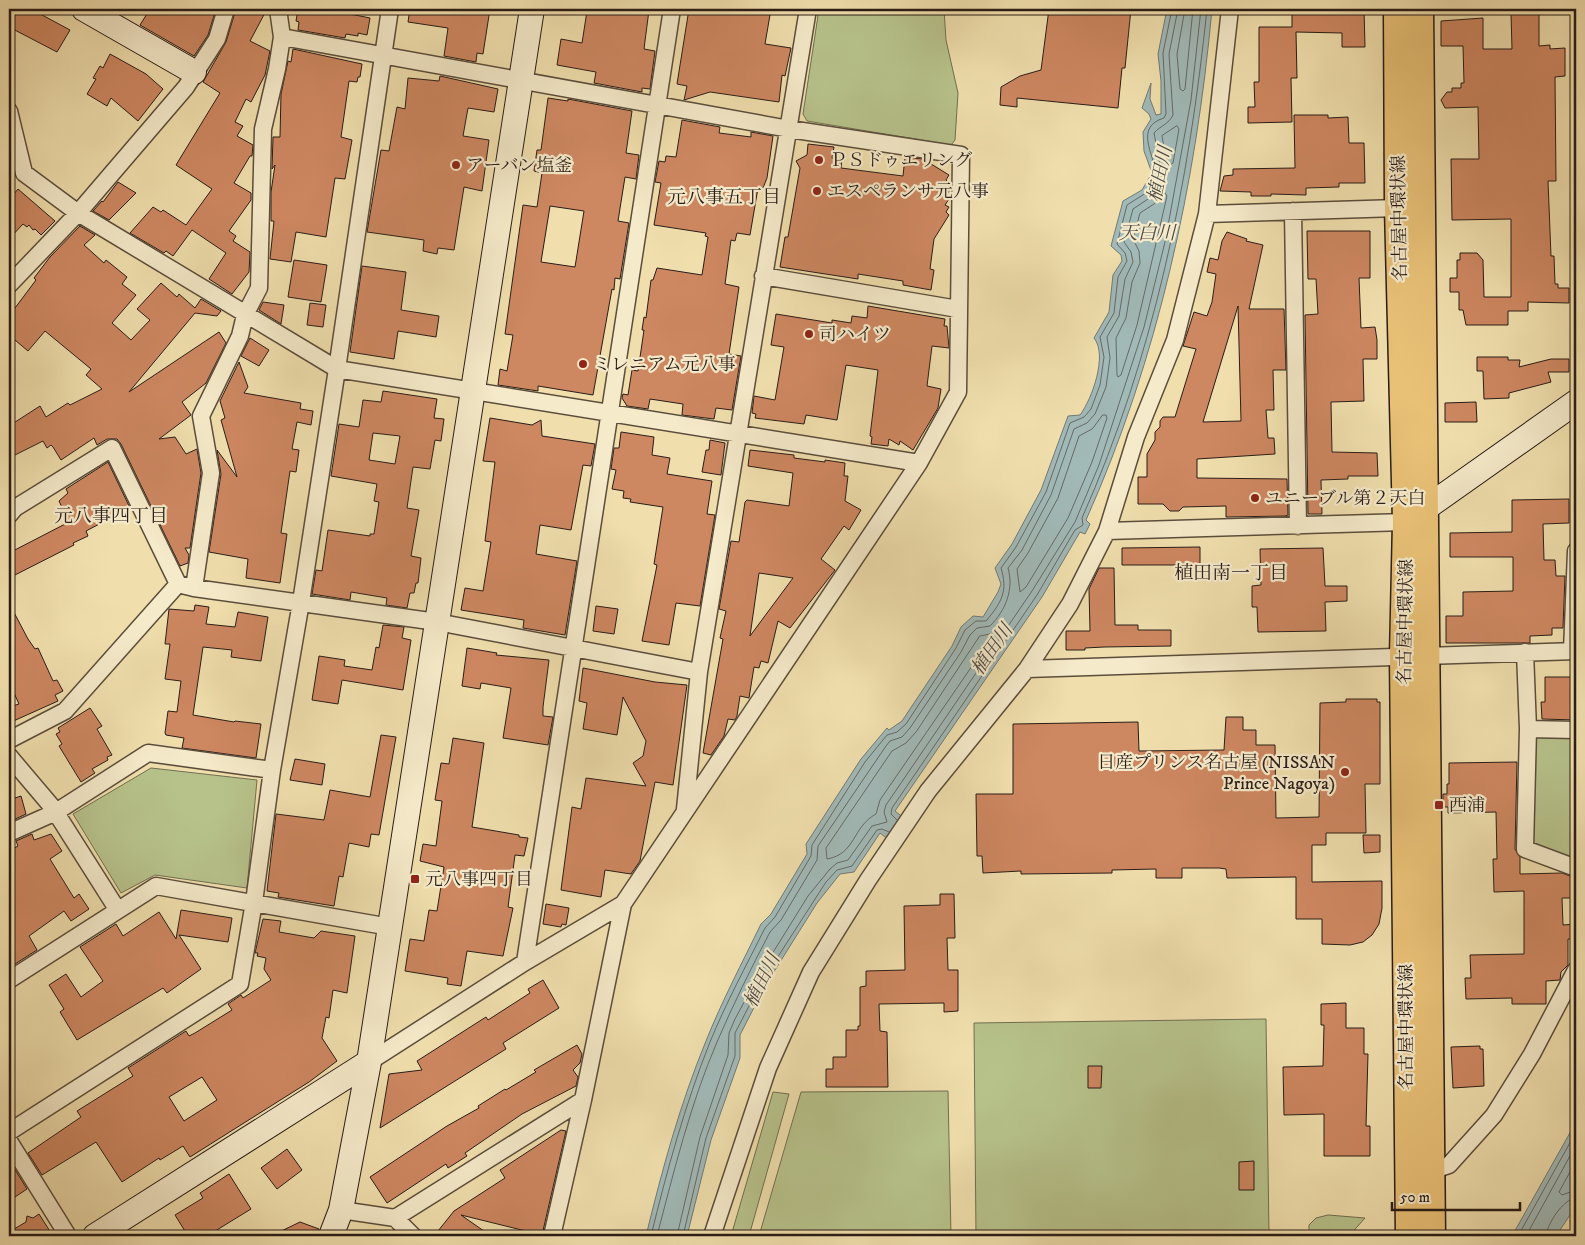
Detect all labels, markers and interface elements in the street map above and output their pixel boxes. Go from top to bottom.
water label: 植田川 [1143,142,1178,205]
place label: ＰＳドゥエリング [829,150,972,172]
marker: ＰＳドゥエリング [813,154,825,166]
place label: アーバン塩釜 [466,155,573,177]
street label: 名古屋中環状線 [1388,155,1412,281]
marker: アーバン塩釜 [450,159,462,171]
place label: エスペランサ元八事 [827,181,989,203]
marker: エスペランサ元八事 [811,185,823,197]
district label: 元八事五丁目 [667,186,781,209]
water label: 天白川 [1118,222,1177,245]
place label: 司ハイツ [819,324,891,346]
marker: 司ハイツ [803,328,815,340]
place label: ミレニアム元八事 [593,354,736,376]
marker: ミレニアム元八事 [577,358,589,370]
place label: ユニーブル第２天白 [1265,488,1425,510]
marker: ユニーブル第２天白 [1249,492,1261,504]
district label: 元八事四丁目 [54,505,168,528]
street label: 名古屋中環状線 [1394,559,1418,685]
district label: 植田南一丁目 [1174,562,1288,585]
water label: 植田川 [966,618,1019,680]
place label: 日産プリンス名古屋 (NISSAN Prince Nagoya) [1097,752,1335,795]
marker: 日産プリンス名古屋 (NISSAN Prince Nagoya) [1339,766,1351,778]
place label: 西浦 [1449,795,1485,817]
marker: 西浦 [1433,799,1445,811]
place label: 元八事四丁目 [425,869,533,891]
marker: 元八事四丁目 [409,873,421,885]
water label: 植田川 [740,948,786,1011]
street label: 名古屋中環状線 [1396,964,1418,1090]
scale bar [1392,1180,1520,1212]
text: 50 m [1400,1188,1430,1207]

